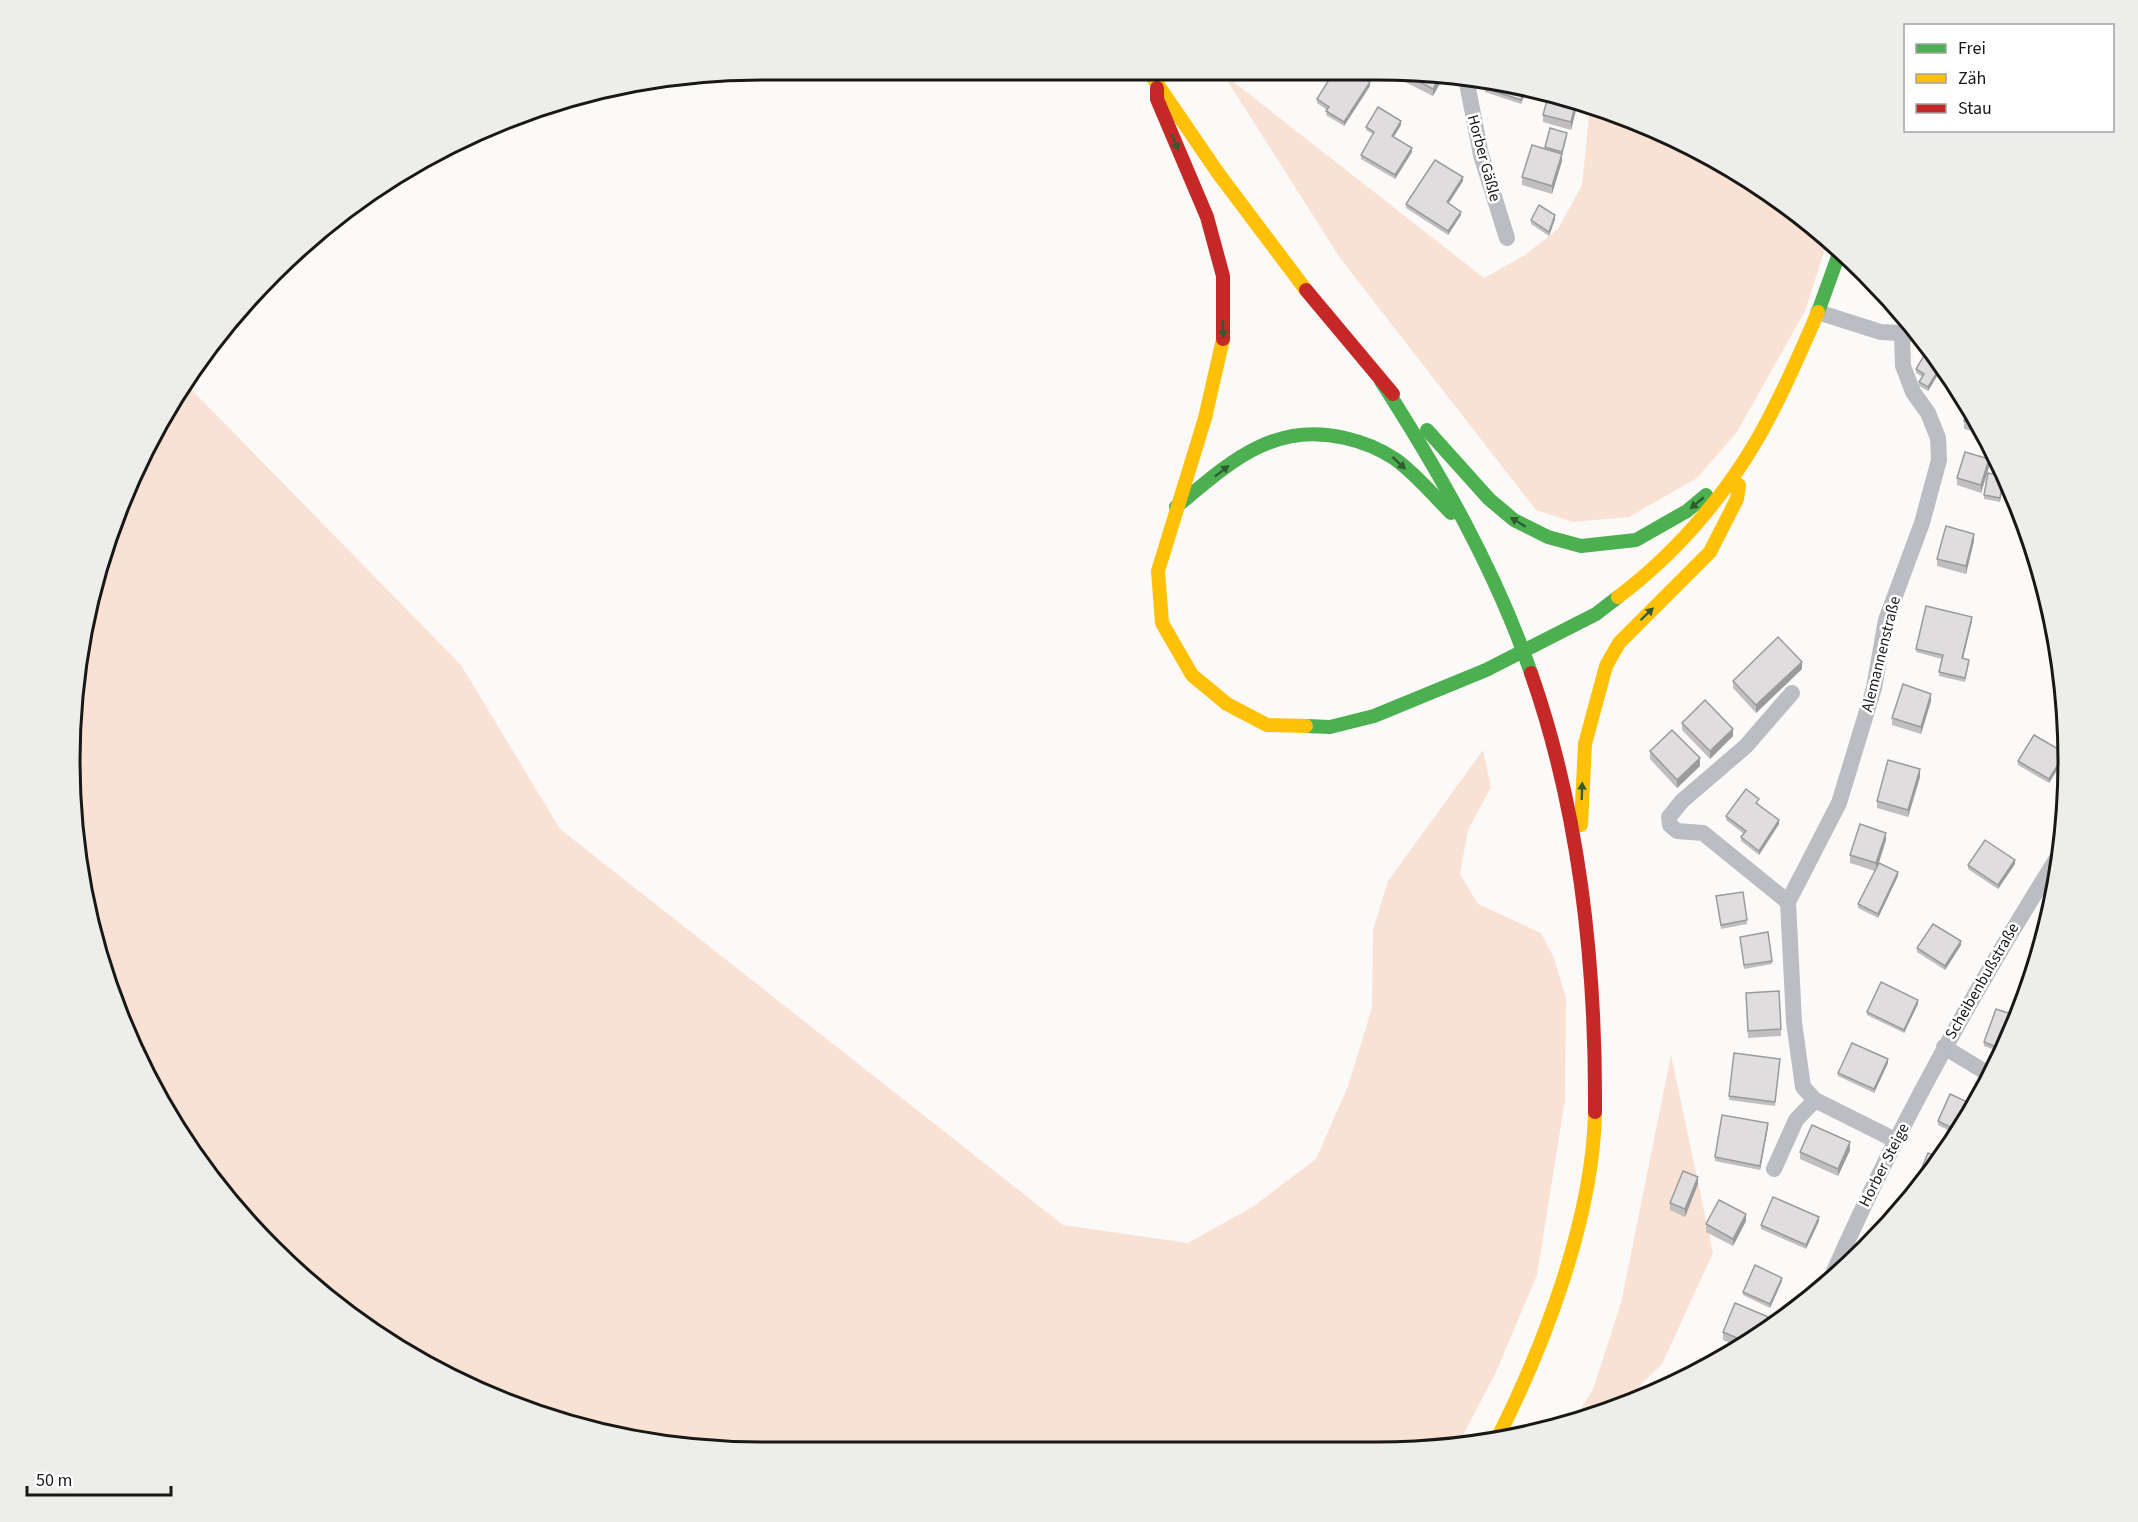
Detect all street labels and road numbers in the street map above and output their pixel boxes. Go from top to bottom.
street label: Horber Gäßle [1462,112,1506,204]
street label: Alemannenstraße [1856,594,1906,714]
street label: Scheibenbußstraße [1940,919,2024,1043]
street label: Horber Steige [1853,1119,1915,1211]

